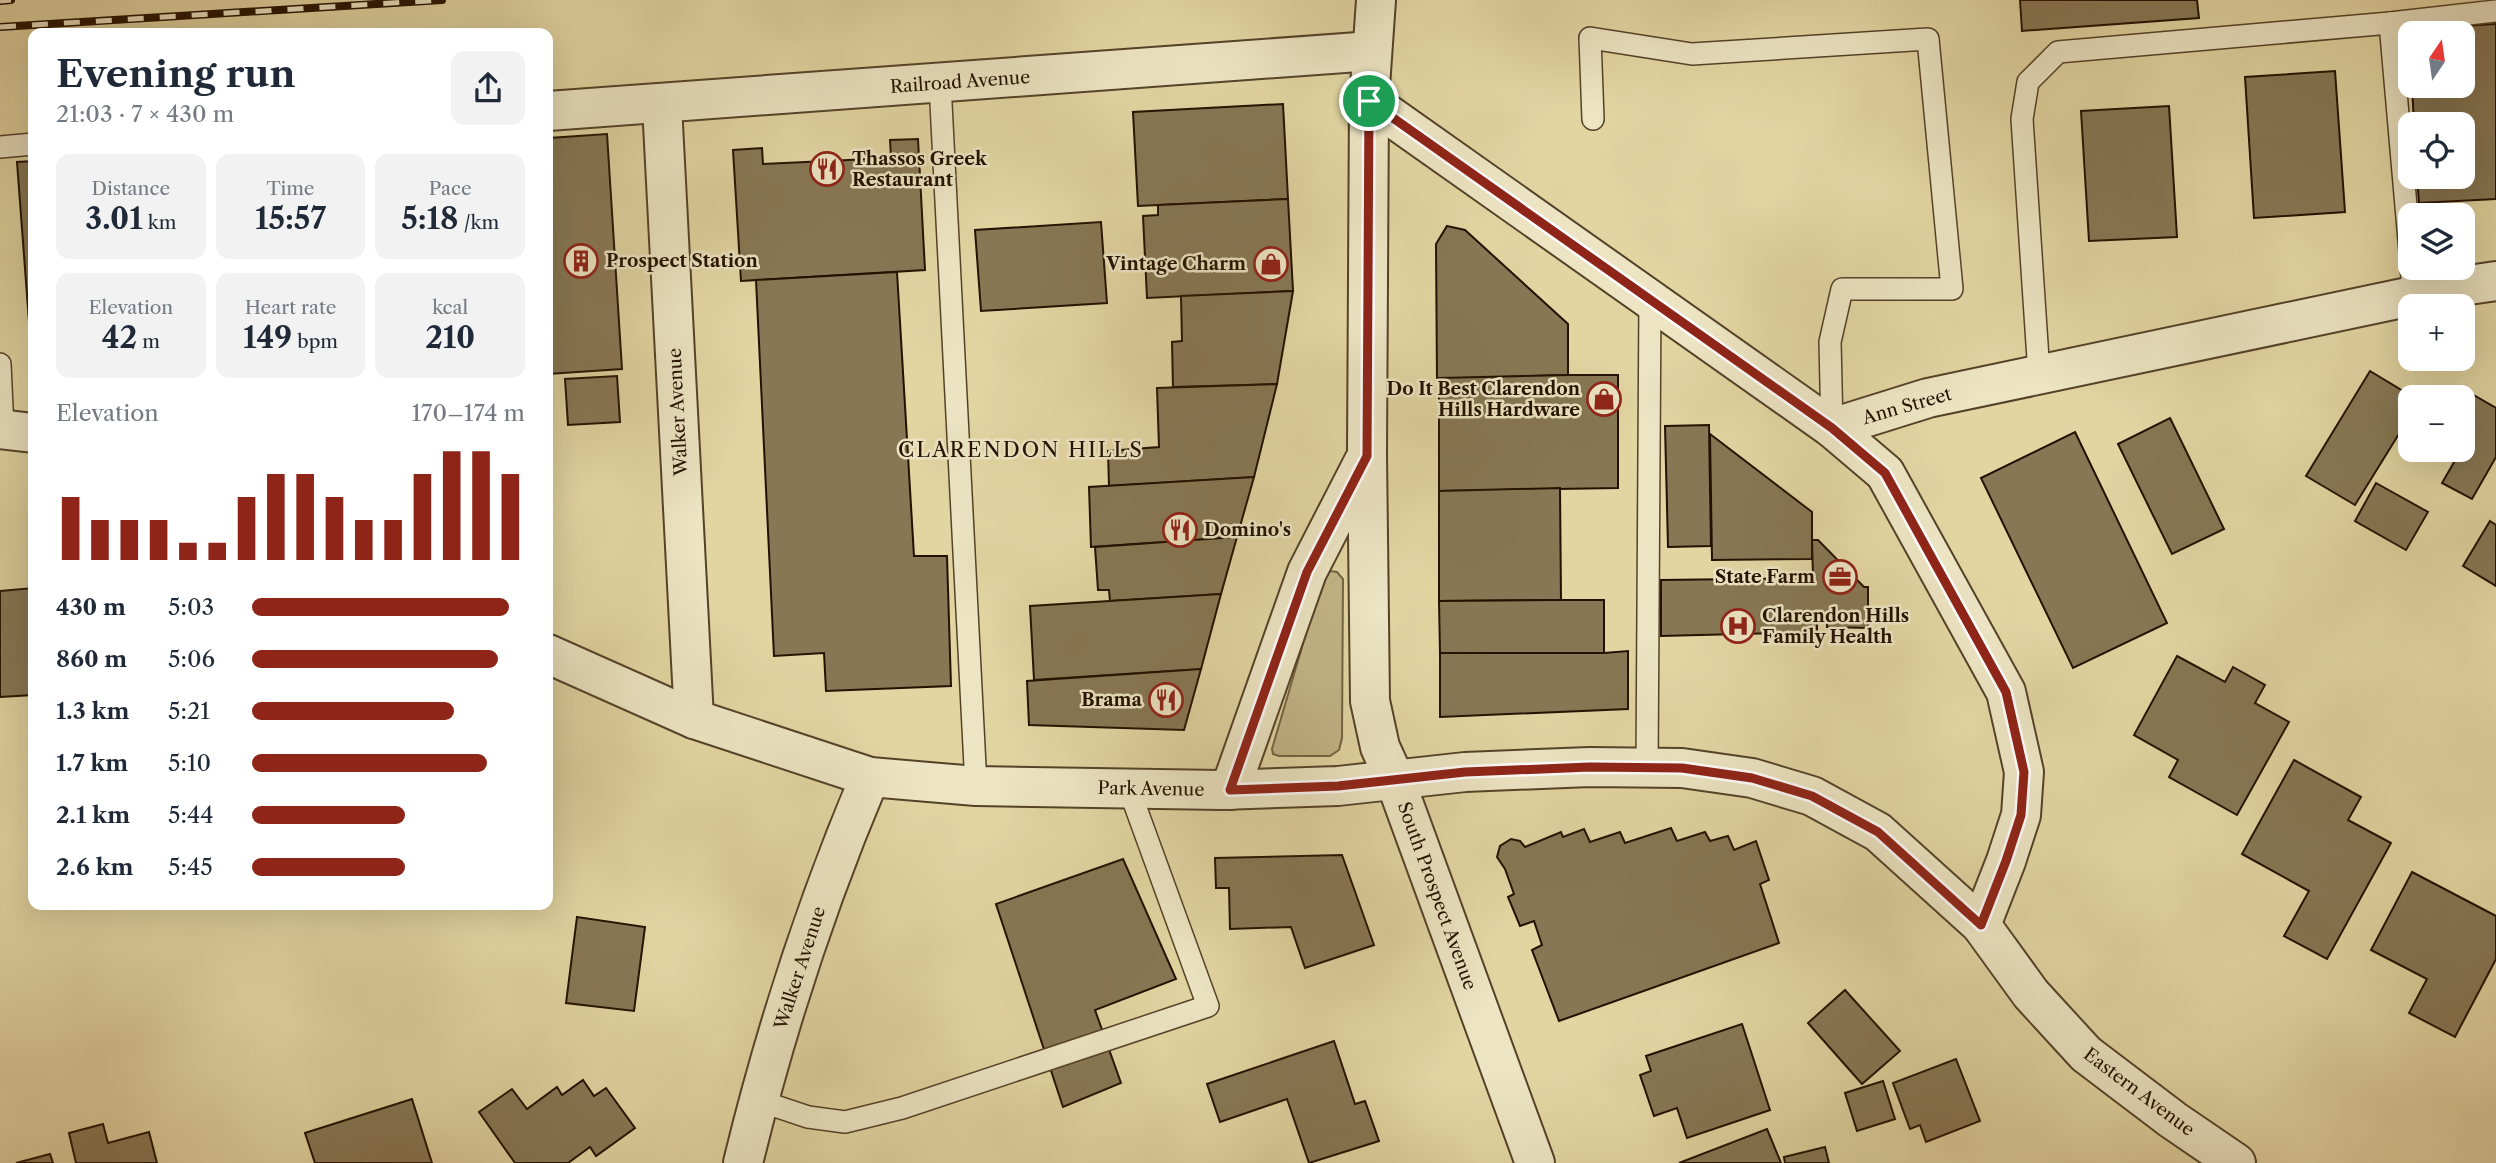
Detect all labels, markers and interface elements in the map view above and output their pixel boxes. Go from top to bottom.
north arrow [2398,21,2474,98]
map controls [2398,21,2475,462]
text: Evening run [56,50,296,97]
button: share [451,51,525,125]
street label: Railroad Avenue [889,66,1031,98]
pin [1339,71,1399,131]
icon: arrive [1350,82,1388,120]
text: 21:03 · 7 × 430 m [56,100,234,128]
button: locate [2398,112,2475,189]
place label: Thassos Greek Restaurant [852,148,988,191]
restaurant icon: Thassos Greek Restaurant [808,150,846,188]
text: Distance [92,177,170,200]
text: Time [266,177,315,200]
text: Pace [429,177,472,200]
text: 3.01 [85,200,143,237]
text: 15:57 [255,200,326,237]
text: 5:18 [401,200,459,237]
button: layers [2398,203,2475,280]
text: km [143,211,176,234]
text: /km [459,211,499,234]
building icon: Prospect Station [562,242,600,280]
shop icon: Vintage Charm [1252,245,1290,283]
place label: Prospect Station [606,250,759,272]
place label: Vintage Charm [1105,253,1246,275]
button: + [2398,294,2475,371]
text: Elevation [88,296,173,319]
text: Heart rate [245,296,336,319]
text: kcal [432,296,468,319]
text: 42 [102,319,137,356]
text: 149 [243,319,292,356]
text: 210 [425,319,475,356]
text: m [137,330,160,353]
text: bpm [292,330,338,353]
street label: Walker Avenue [664,348,692,477]
place label: Do It Best Clarendon Hills Hardware [1387,378,1581,421]
shop icon: Do It Best Clarendon Hills Hardware [1585,380,1623,418]
street label: Ann Street [1859,383,1955,429]
button: − [2398,385,2475,462]
text: Elevation [56,399,159,427]
text: 170–174 m [411,399,525,427]
district label: CLARENDON HILLS [898,437,1144,462]
restaurant icon: Domino's [1161,511,1199,549]
place label: Domino's [1204,519,1291,541]
office icon: State Farm [1821,558,1859,596]
place label: State Farm [1715,566,1815,588]
text: 430 m [56,593,126,621]
text: 5:03 [168,593,214,621]
place label: Clarendon Hills Family Health [1762,605,1909,648]
hospital icon: Clarendon Hills Family Health [1719,607,1757,645]
text: 860 m [56,645,127,673]
text: 5:06 [168,645,215,673]
restaurant icon: Brama [1147,681,1185,719]
place label: Brama [1081,689,1143,711]
text: 1.3 km [56,697,130,725]
text: 5:21 [168,697,210,725]
text: 1.7 km [56,749,128,777]
text: 5:10 [168,749,211,777]
street label: Park Avenue [1097,777,1205,801]
street label: South Prospect Avenue [1393,799,1481,993]
text: 2.1 km [56,801,130,829]
text: 5:44 [168,801,214,829]
text: 2.6 km [56,853,134,881]
text: 5:45 [168,853,213,881]
street label: Walker Avenue [769,904,830,1033]
street label: Eastern Avenue [2079,1043,2199,1141]

